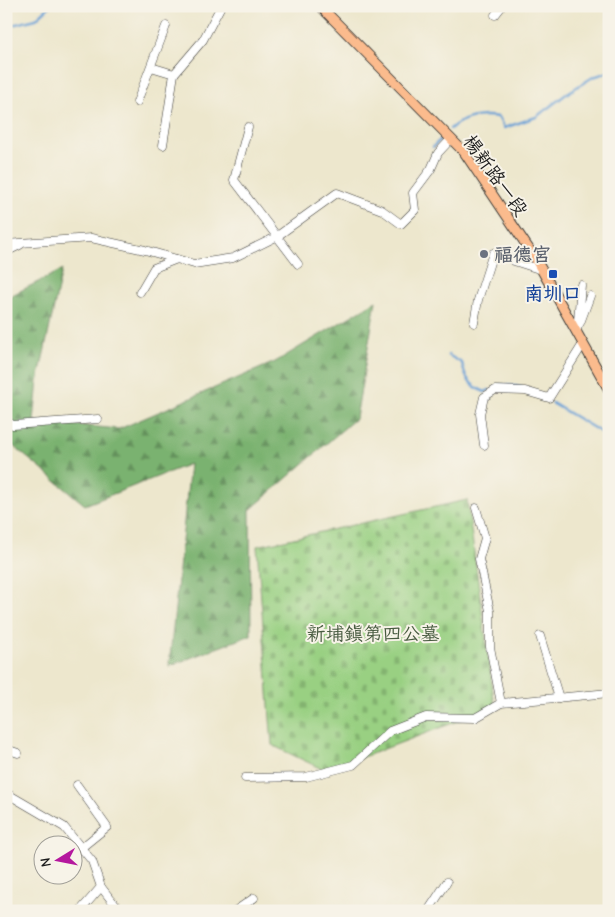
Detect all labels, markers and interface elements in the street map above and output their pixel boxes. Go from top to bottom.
street label: 楊新路一段 [458,131,532,220]
place label: 福德宫 [494,244,551,266]
marker: 福德宫 [478,248,490,260]
marker: 南圳口 [547,268,559,280]
place label: 南圳口 [524,283,582,305]
park label: 新埔鎮第四公墓 [306,623,440,645]
north arrow [32,834,82,884]
text: N [37,856,55,868]

